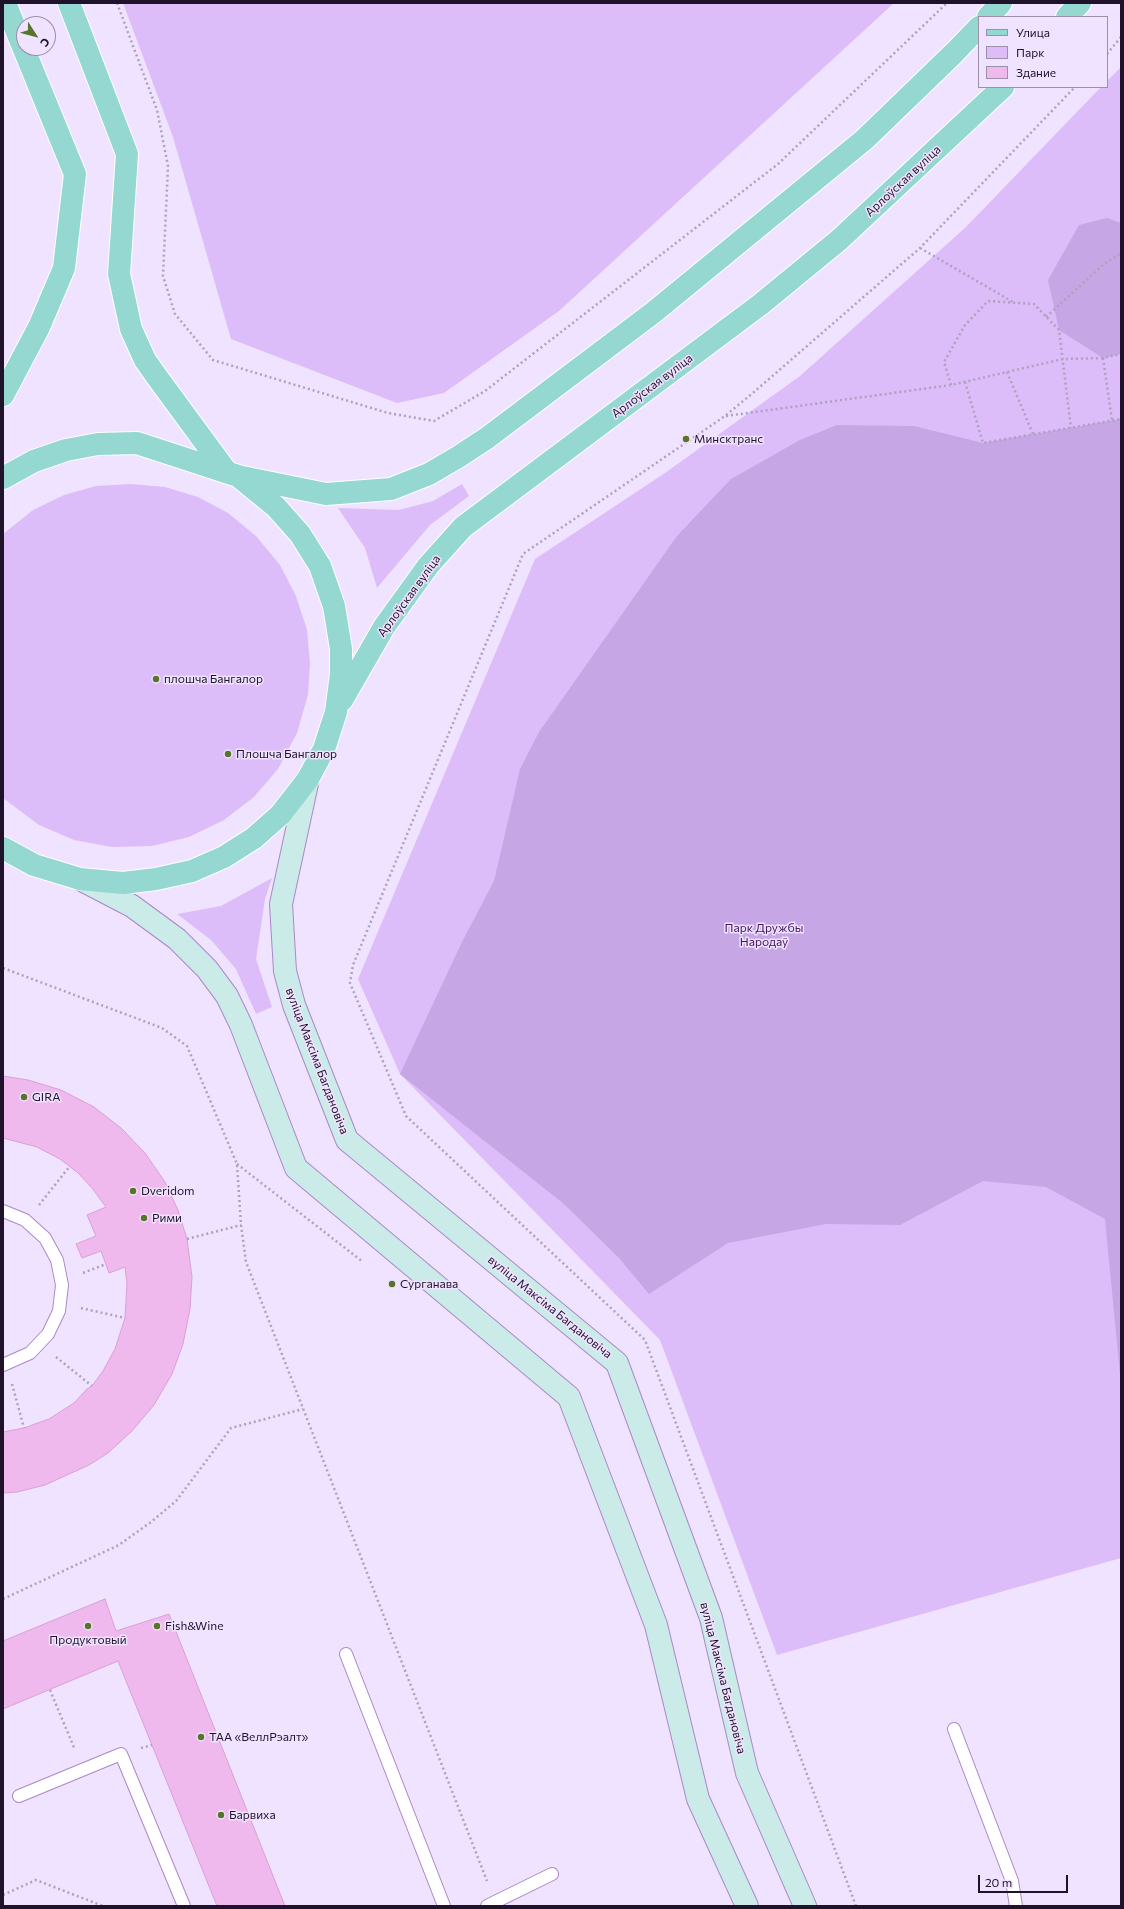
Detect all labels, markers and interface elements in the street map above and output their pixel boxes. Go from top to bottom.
north arrow [16,16,56,56]
legend [978,16,1108,88]
text: Улица [1016,25,1050,39]
text: С [38,36,53,50]
text: Парк [1016,45,1045,59]
text: Здание [1016,65,1056,79]
street label: Арлоўская вуліца [862,142,944,220]
street label: Арлоўская вуліца [609,351,695,421]
place label: Минсктранс [694,432,763,446]
marker: Минсктранс [681,434,691,444]
street label: Арлоўская вуліца [374,552,444,640]
place label: плошча Бангалор [164,672,263,686]
marker: плошча Бангалор [151,674,161,684]
place label: Плошча Бангалор [236,747,337,761]
marker: Плошча Бангалор [223,749,233,759]
park label: Парк Дружбы Народаў [725,921,803,949]
street label: вуліца Максіма Багдановіча [282,986,352,1136]
place label: GIRA [32,1090,60,1104]
marker: GIRA [19,1092,29,1102]
place label: Dveridom [141,1184,195,1198]
marker: Dveridom [128,1186,138,1196]
place label: Рими [152,1211,182,1225]
marker: Рими [139,1213,149,1223]
street label: вуліца Максіма Багдановіча [485,1252,615,1362]
place label: Сурганава [400,1277,458,1291]
marker: Сурганава [387,1279,397,1289]
street label: вуліца Максіма Багдановіча [697,1601,749,1755]
place label: Fish&Wine [165,1619,223,1633]
marker: Продуктовый [83,1621,93,1631]
marker: Fish&Wine [152,1621,162,1631]
place label: Продуктовый [49,1633,127,1647]
place label: ТАА «ВеллРэалт» [209,1730,308,1744]
marker: ТАА «ВеллРэалт» [196,1732,206,1742]
place label: Барвиха [229,1808,276,1822]
marker: Барвиха [216,1810,226,1820]
scale bar [980,1867,1070,1893]
text: 20 m [985,1875,1012,1889]

